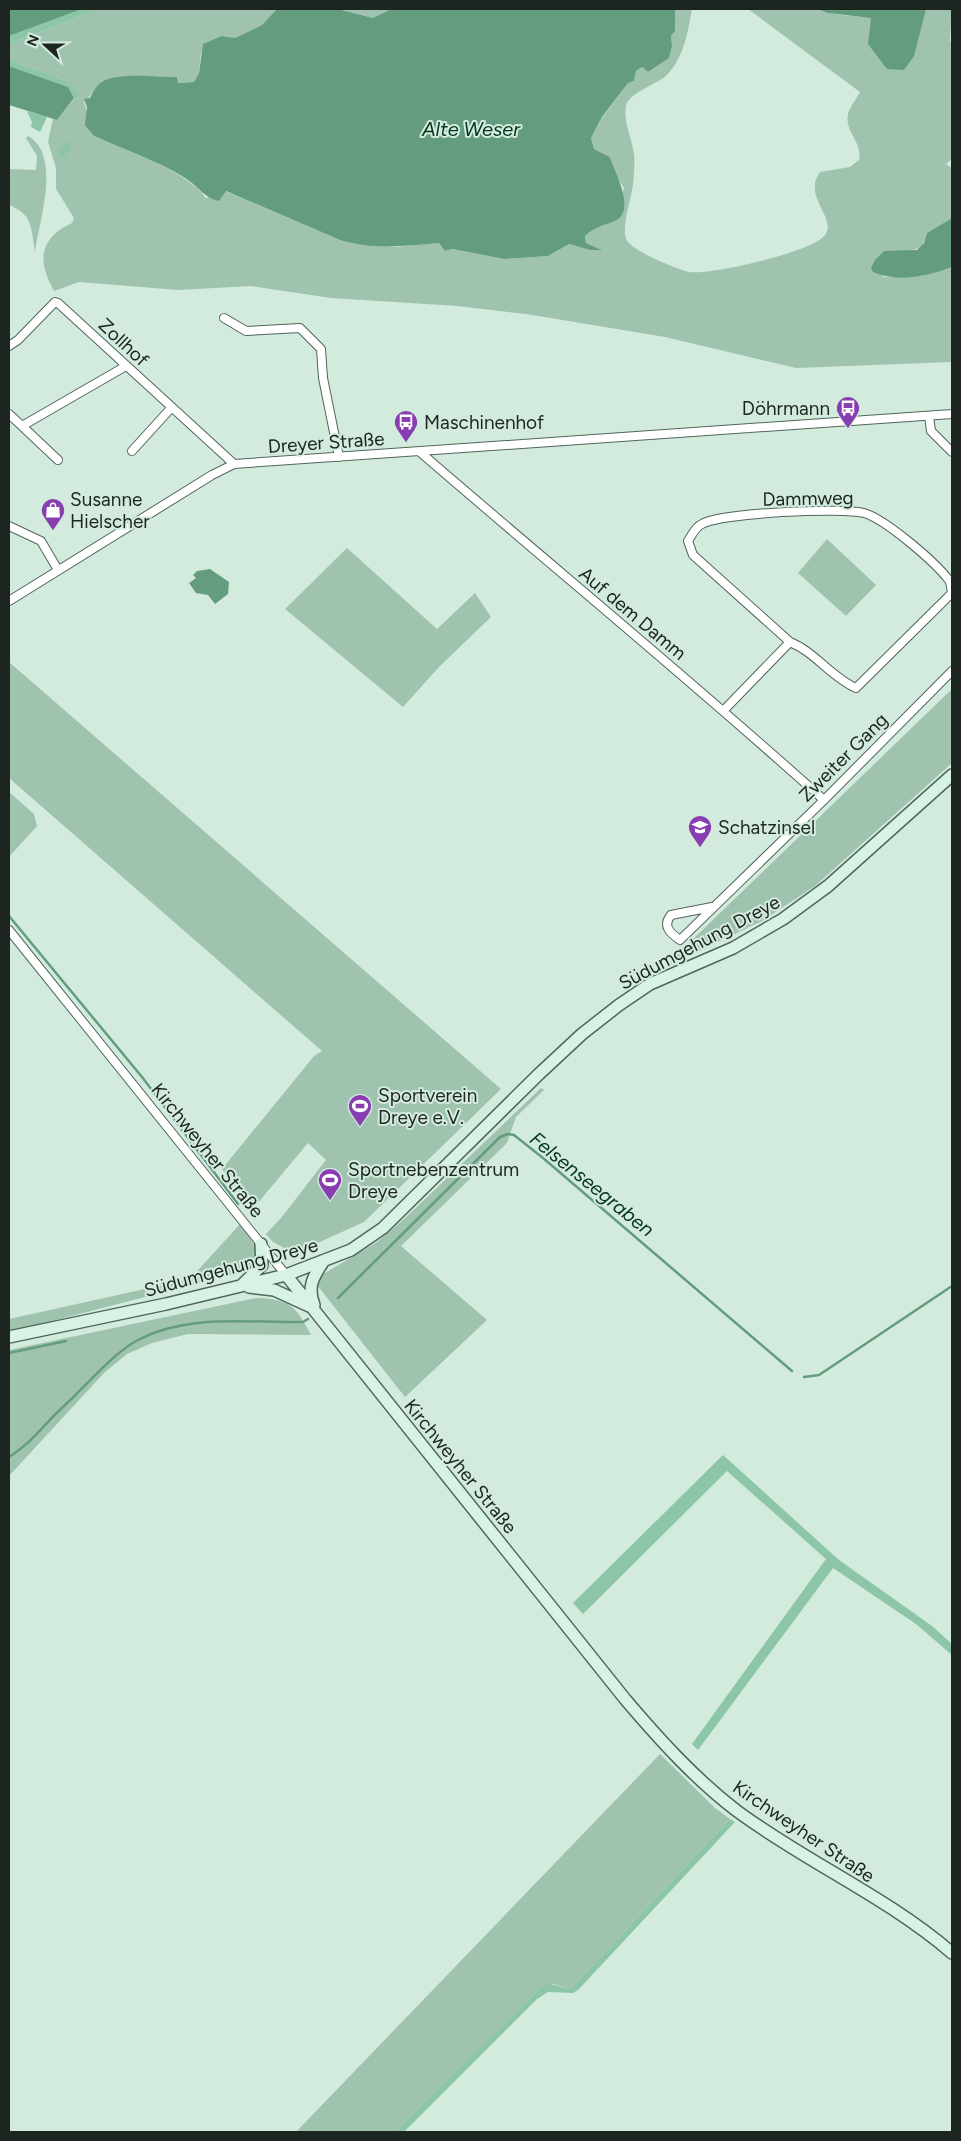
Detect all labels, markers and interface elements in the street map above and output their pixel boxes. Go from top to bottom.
north arrow [20,20,70,70]
text: N [23,32,43,49]
water label: Alte Weser [421,117,521,141]
street label: Zollhof [94,313,154,371]
bus stop icon: Döhrmann [835,395,861,429]
place label: Döhrmann [742,397,830,420]
bus stop icon: Maschinenhof [393,409,419,443]
place label: Maschinenhof [424,411,544,434]
street label: Dreyer Straße [267,427,385,458]
street label: Dammweg [762,486,854,511]
place label: Susanne Hielscher [70,488,150,533]
shop icon: Susanne Hielscher [40,497,66,531]
street label: Auf dem Damm [574,562,691,665]
street label: Zweiter Gang [794,708,893,807]
school or university icon: Schatzinsel [687,814,713,848]
place label: Schatzinsel [718,816,815,839]
street label: Südumgehung Dreye [615,890,784,995]
street label: Kirchweyher Straße [146,1079,269,1222]
place label: Sportverein Dreye e.V. [378,1084,477,1129]
sports icon: Sportverein Dreye e.V. [347,1093,373,1127]
water label: Felsenseegraben [525,1127,659,1241]
place label: Sportnebenzentrum Dreye [348,1158,519,1203]
sports icon: Sportnebenzentrum Dreye [317,1167,343,1201]
street label: Südumgehung Dreye [142,1233,321,1302]
street label: Kirchweyher Straße [399,1395,522,1538]
street label: Kirchweyher Straße [728,1775,879,1887]

